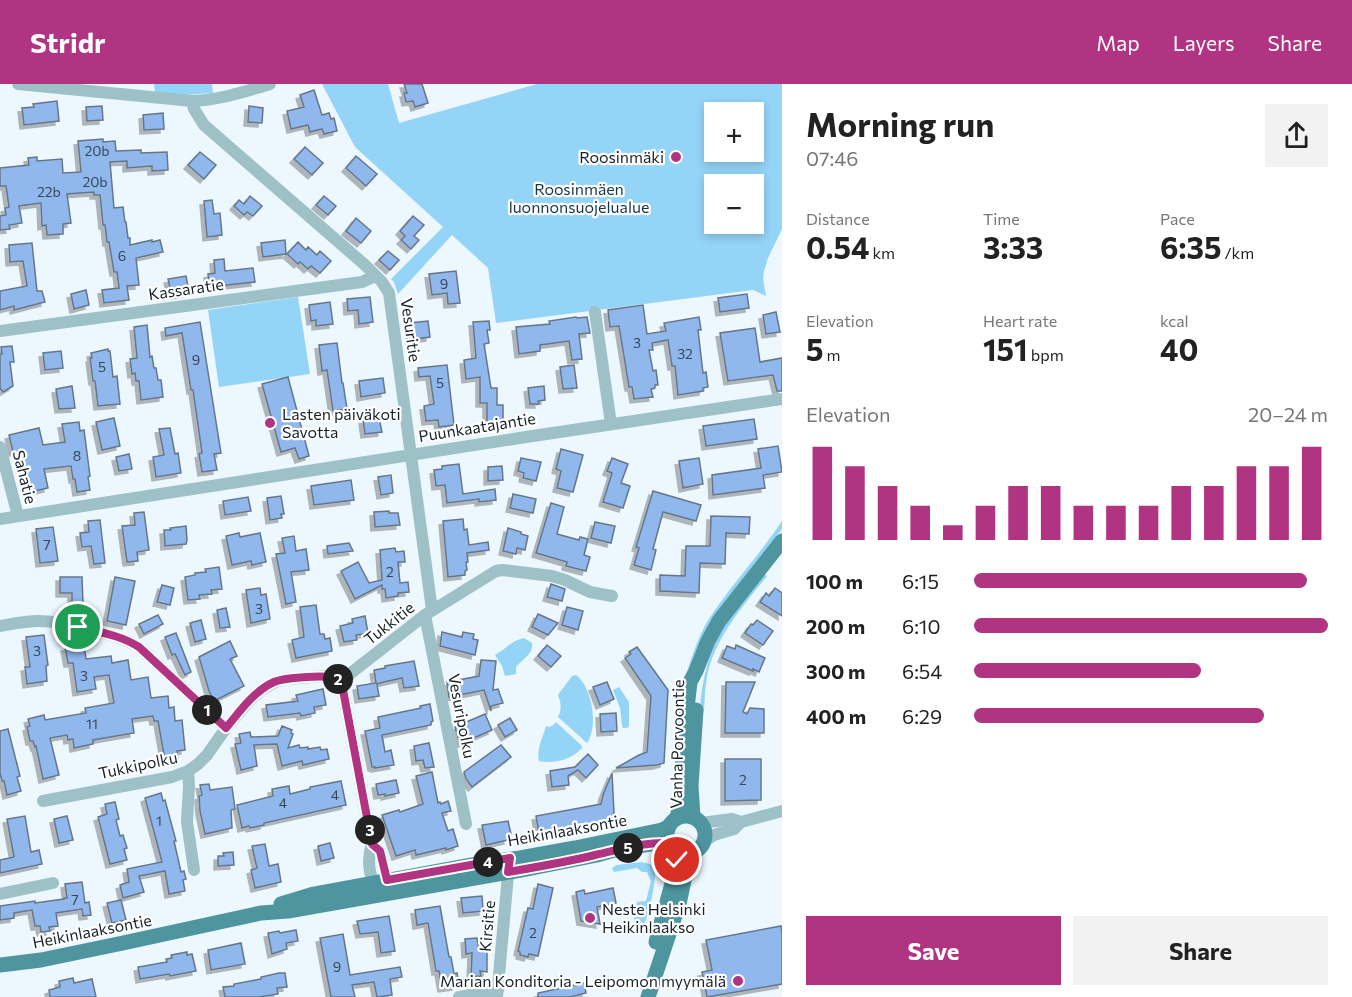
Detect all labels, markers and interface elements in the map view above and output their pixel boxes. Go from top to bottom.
text: Stridr [30,25,106,59]
text: Map [1096,30,1140,55]
text: Layers [1173,30,1235,55]
text: Share [1268,30,1322,55]
map controls [704,102,764,234]
button: + [704,102,764,162]
text: Morning run [806,103,994,144]
button: share [1265,104,1328,167]
house number: 20b [84,142,110,159]
text: 07:46 [806,146,858,170]
place label: Roosinmäki [579,147,664,166]
marker: Roosinmäki [669,150,683,164]
house number: 20b [82,173,108,190]
button: − [704,174,764,234]
park label: Roosinmäen luonnonsuojelualue [509,179,649,216]
house number: 22b [37,183,61,200]
text: Distance [806,209,870,228]
text: Time [983,209,1020,228]
text: Pace [1160,209,1195,228]
text: 0.54 [806,228,869,265]
text: 3:33 [983,228,1043,265]
text: 6:35 [1160,228,1221,265]
text: km [869,243,895,262]
text: /km [1221,243,1254,262]
house number: 6 [118,247,126,264]
street label: Kassaratie [147,274,225,303]
house number: 9 [440,275,448,292]
street label: Vesuritie [398,297,425,363]
text: Elevation [806,311,874,330]
text: Heart rate [983,311,1057,330]
text: kcal [1160,311,1189,330]
text: 5 [806,330,824,367]
text: 151 [983,330,1028,367]
text: 40 [1160,330,1198,367]
house number: 3 [633,334,641,351]
house number: 32 [677,345,693,362]
text: m [824,345,841,364]
text: bpm [1028,345,1064,364]
house number: 9 [192,351,200,368]
house number: 5 [98,358,106,375]
house number: 5 [436,374,444,391]
text: Elevation [806,402,891,426]
text: 20–24 m [1248,402,1328,426]
place label: Lasten päiväkoti Savotta [282,404,401,441]
street label: Puunkaatajantie [417,408,537,445]
marker: Lasten päiväkoti Savotta [263,416,277,430]
house number: 8 [73,447,81,464]
street label: Sahatie [10,448,41,506]
house number: 7 [43,536,51,553]
house number: 2 [386,563,394,580]
text: 100 m [806,569,863,593]
text: 6:15 [902,569,939,593]
street label: Tukkitie [360,597,418,648]
house number: 3 [255,600,263,617]
pin [52,601,103,652]
icon: arrive [61,610,94,643]
text: 200 m [806,614,865,638]
text: 6:10 [902,614,940,638]
house number: 3 [33,642,41,659]
text: 300 m [806,659,866,683]
text: 6:54 [902,659,942,683]
pin: 2 [323,664,353,694]
house number: 3 [80,667,88,684]
text: 2 [333,669,343,688]
street label: Vesuripolku [445,672,480,760]
street label: Vanha Porvoontie [666,679,687,809]
pin: 1 [192,695,222,725]
text: 1 [203,700,211,719]
text: 400 m [806,704,866,728]
text: 6:29 [902,704,942,728]
house number: 11 [86,715,98,732]
street label: Tukkipolku [97,747,179,782]
house number: 2 [739,771,747,788]
house number: 4 [331,786,340,803]
house number: 4 [279,794,288,811]
street label: Heikinlaaksontie [506,810,628,849]
house number: 1 [156,812,162,829]
pin: 3 [355,815,385,845]
text: 3 [365,820,375,839]
pin: 5 [613,833,643,863]
pin [651,834,702,885]
text: 5 [623,838,633,857]
icon: check [660,843,693,876]
pin: 4 [473,847,503,877]
text: 4 [483,852,493,871]
house number: 7 [71,891,79,908]
street label: Kirsitie [475,899,498,952]
place label: Neste Helsinki Heikinlaakso [602,899,706,936]
street label: Heikinlaaksontie [31,910,153,951]
marker: Neste Helsinki Heikinlaakso [583,911,597,925]
button: Save [806,916,1061,985]
button: Share [1073,916,1328,985]
house number: 2 [529,924,537,941]
house number: 9 [333,958,341,975]
place label: Marian Konditoria - Leipomon myymälä [440,971,726,990]
marker: Marian Konditoria - Leipomon myymälä [731,974,745,988]

